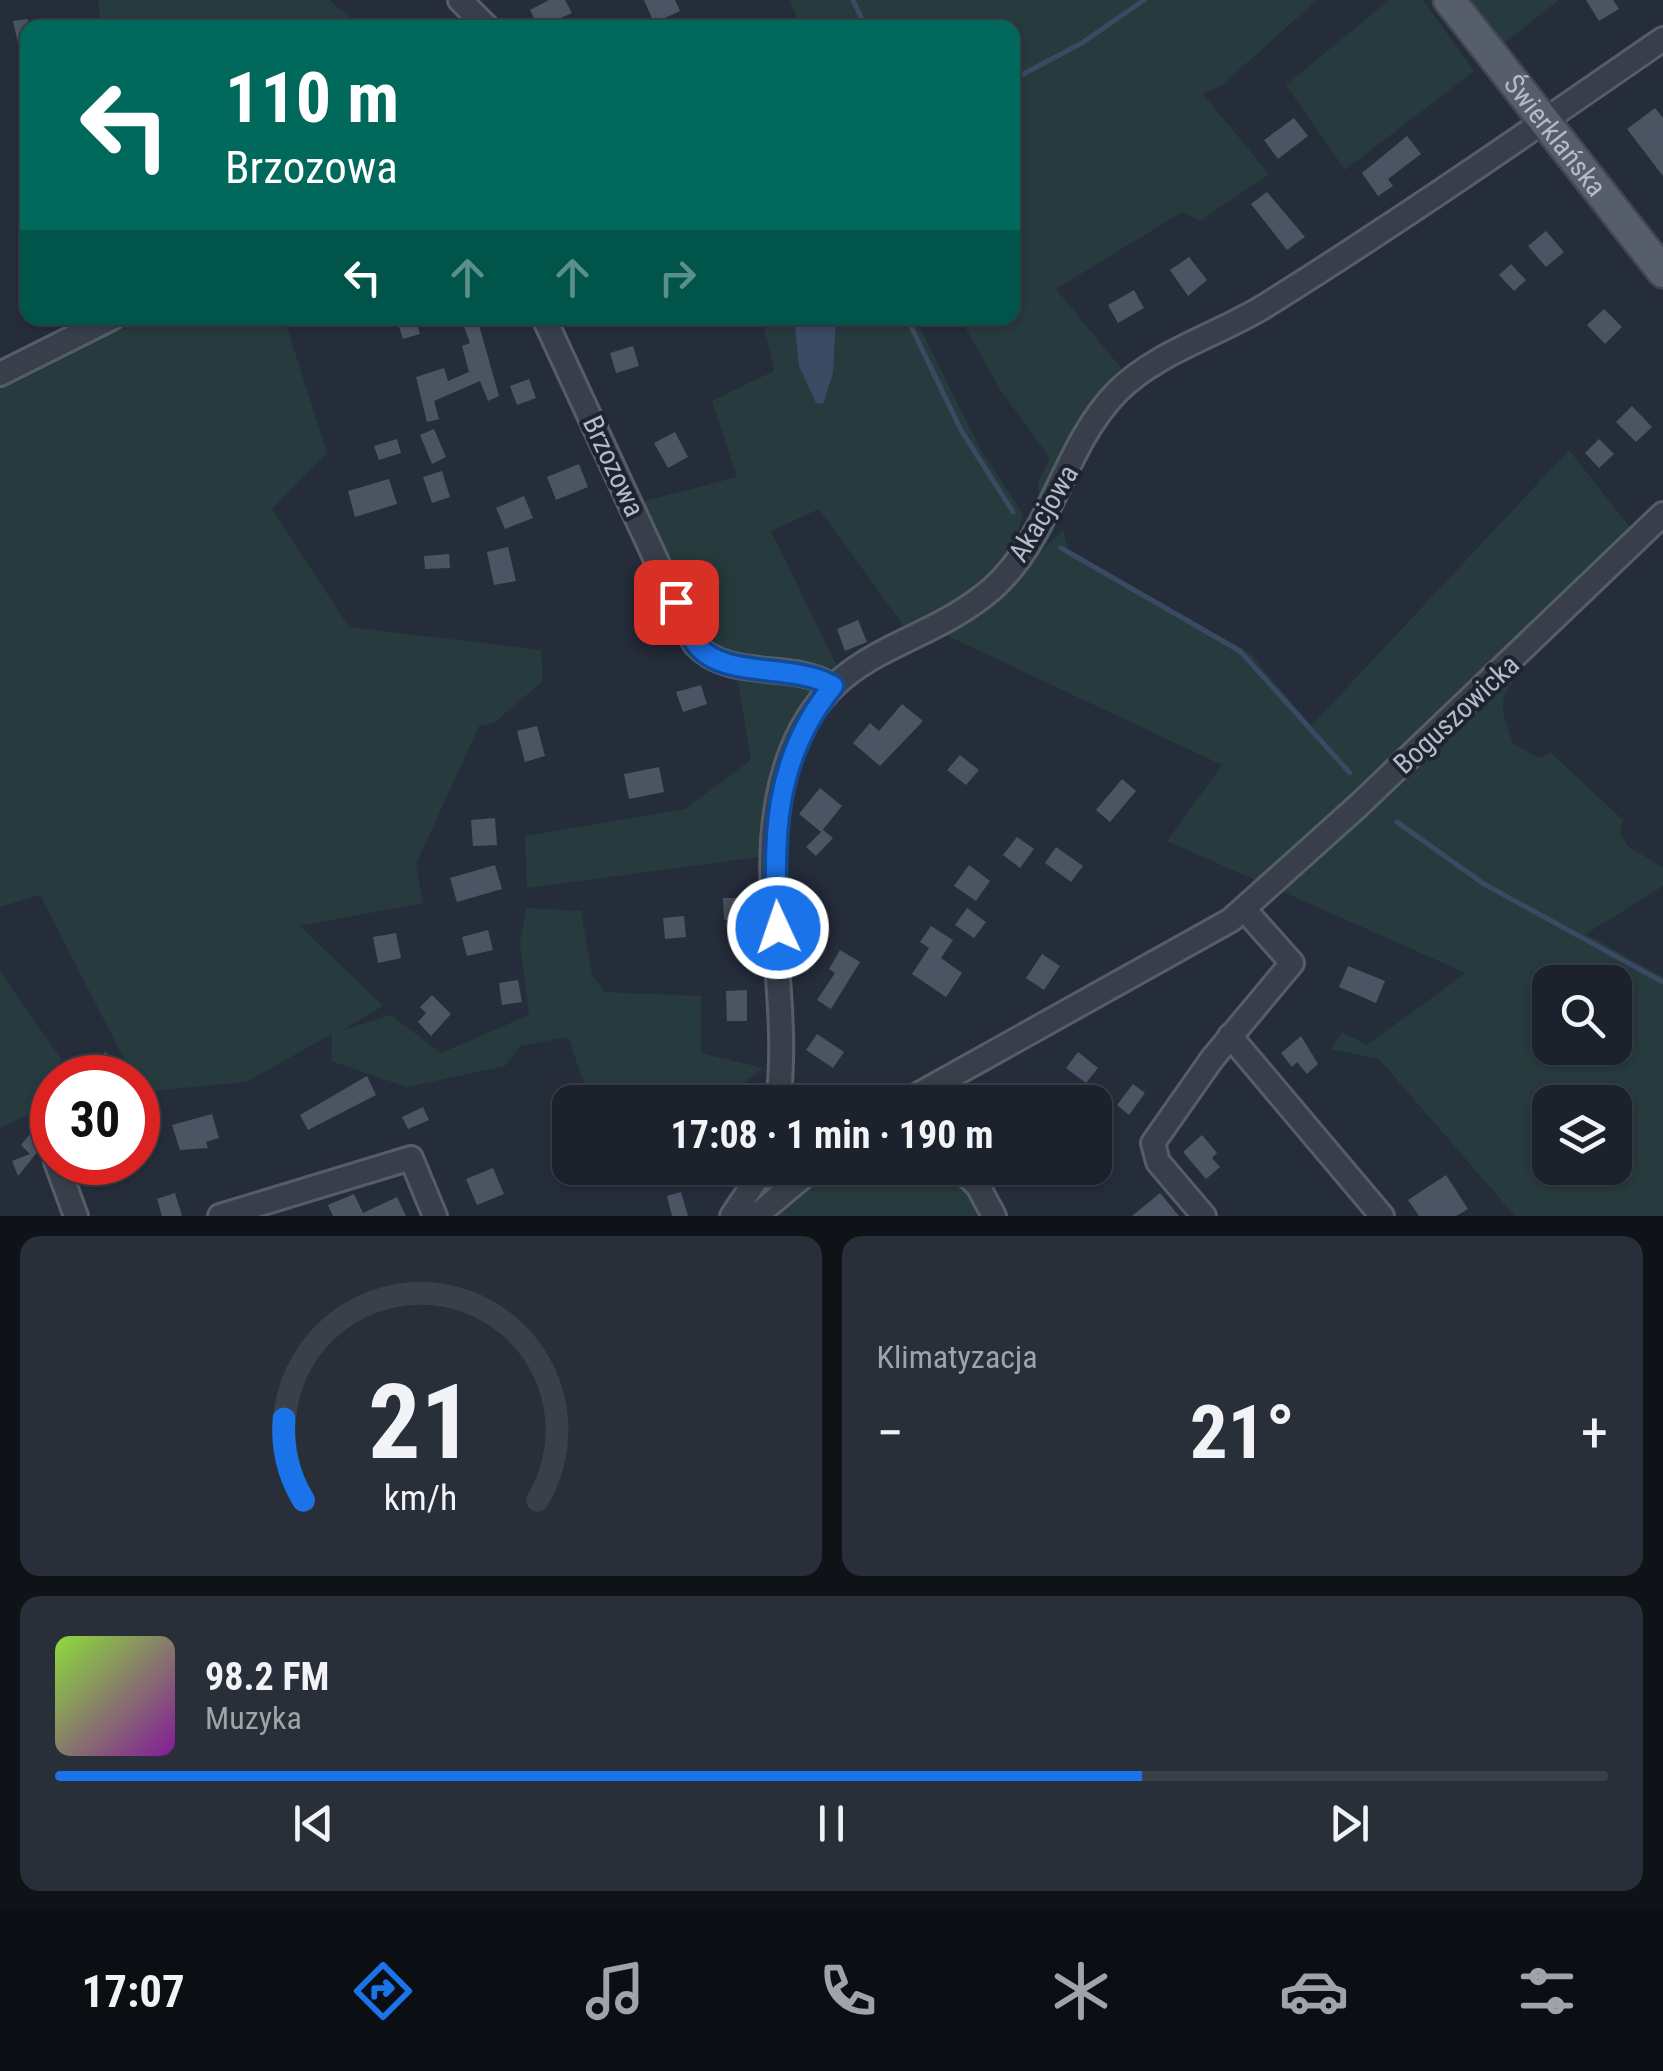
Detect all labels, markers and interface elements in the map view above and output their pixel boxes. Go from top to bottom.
text: 110 m [225,57,399,139]
icon: left [60,60,190,190]
street label: Świerklańska [1497,68,1613,203]
text: Brzozowa [225,141,398,194]
icon: left [335,250,390,305]
icon: ahead [440,250,495,305]
icon: ahead [545,250,600,305]
icon: right [650,250,705,305]
street label: Brzozowa [576,411,651,522]
street label: Akacjowa [1002,459,1085,568]
pin [634,560,719,645]
icon: arrive [649,575,704,630]
street label: Boguszowicka [1387,648,1526,781]
position arrow [726,876,830,980]
map controls [1532,965,1632,1185]
button: search [1532,965,1632,1065]
speed limit sign: 30 [30,1055,160,1185]
button: layers [1532,1085,1632,1185]
text: 17:08 · 1 min · 190 m [671,1113,993,1157]
text: Klimatyzacja [877,1338,1038,1376]
text: 21 [368,1362,473,1483]
text: 21° [1190,1388,1295,1476]
text: − [877,1401,904,1465]
text: + [1581,1401,1608,1465]
text: km/h [384,1477,458,1519]
text: 98.2 FM [205,1655,329,1699]
text: Muzyka [205,1699,302,1737]
icon: previous [286,1796,341,1851]
icon: pause [804,1796,859,1851]
icon: next [1322,1796,1377,1851]
icon: directions [348,1956,418,2026]
icon: music [580,1956,650,2026]
icon: phone [813,1956,883,2026]
icon: climate [1046,1956,1116,2026]
icon: car [1279,1956,1349,2026]
icon: filters [1512,1956,1582,2026]
text: 17:07 [81,1965,185,2018]

